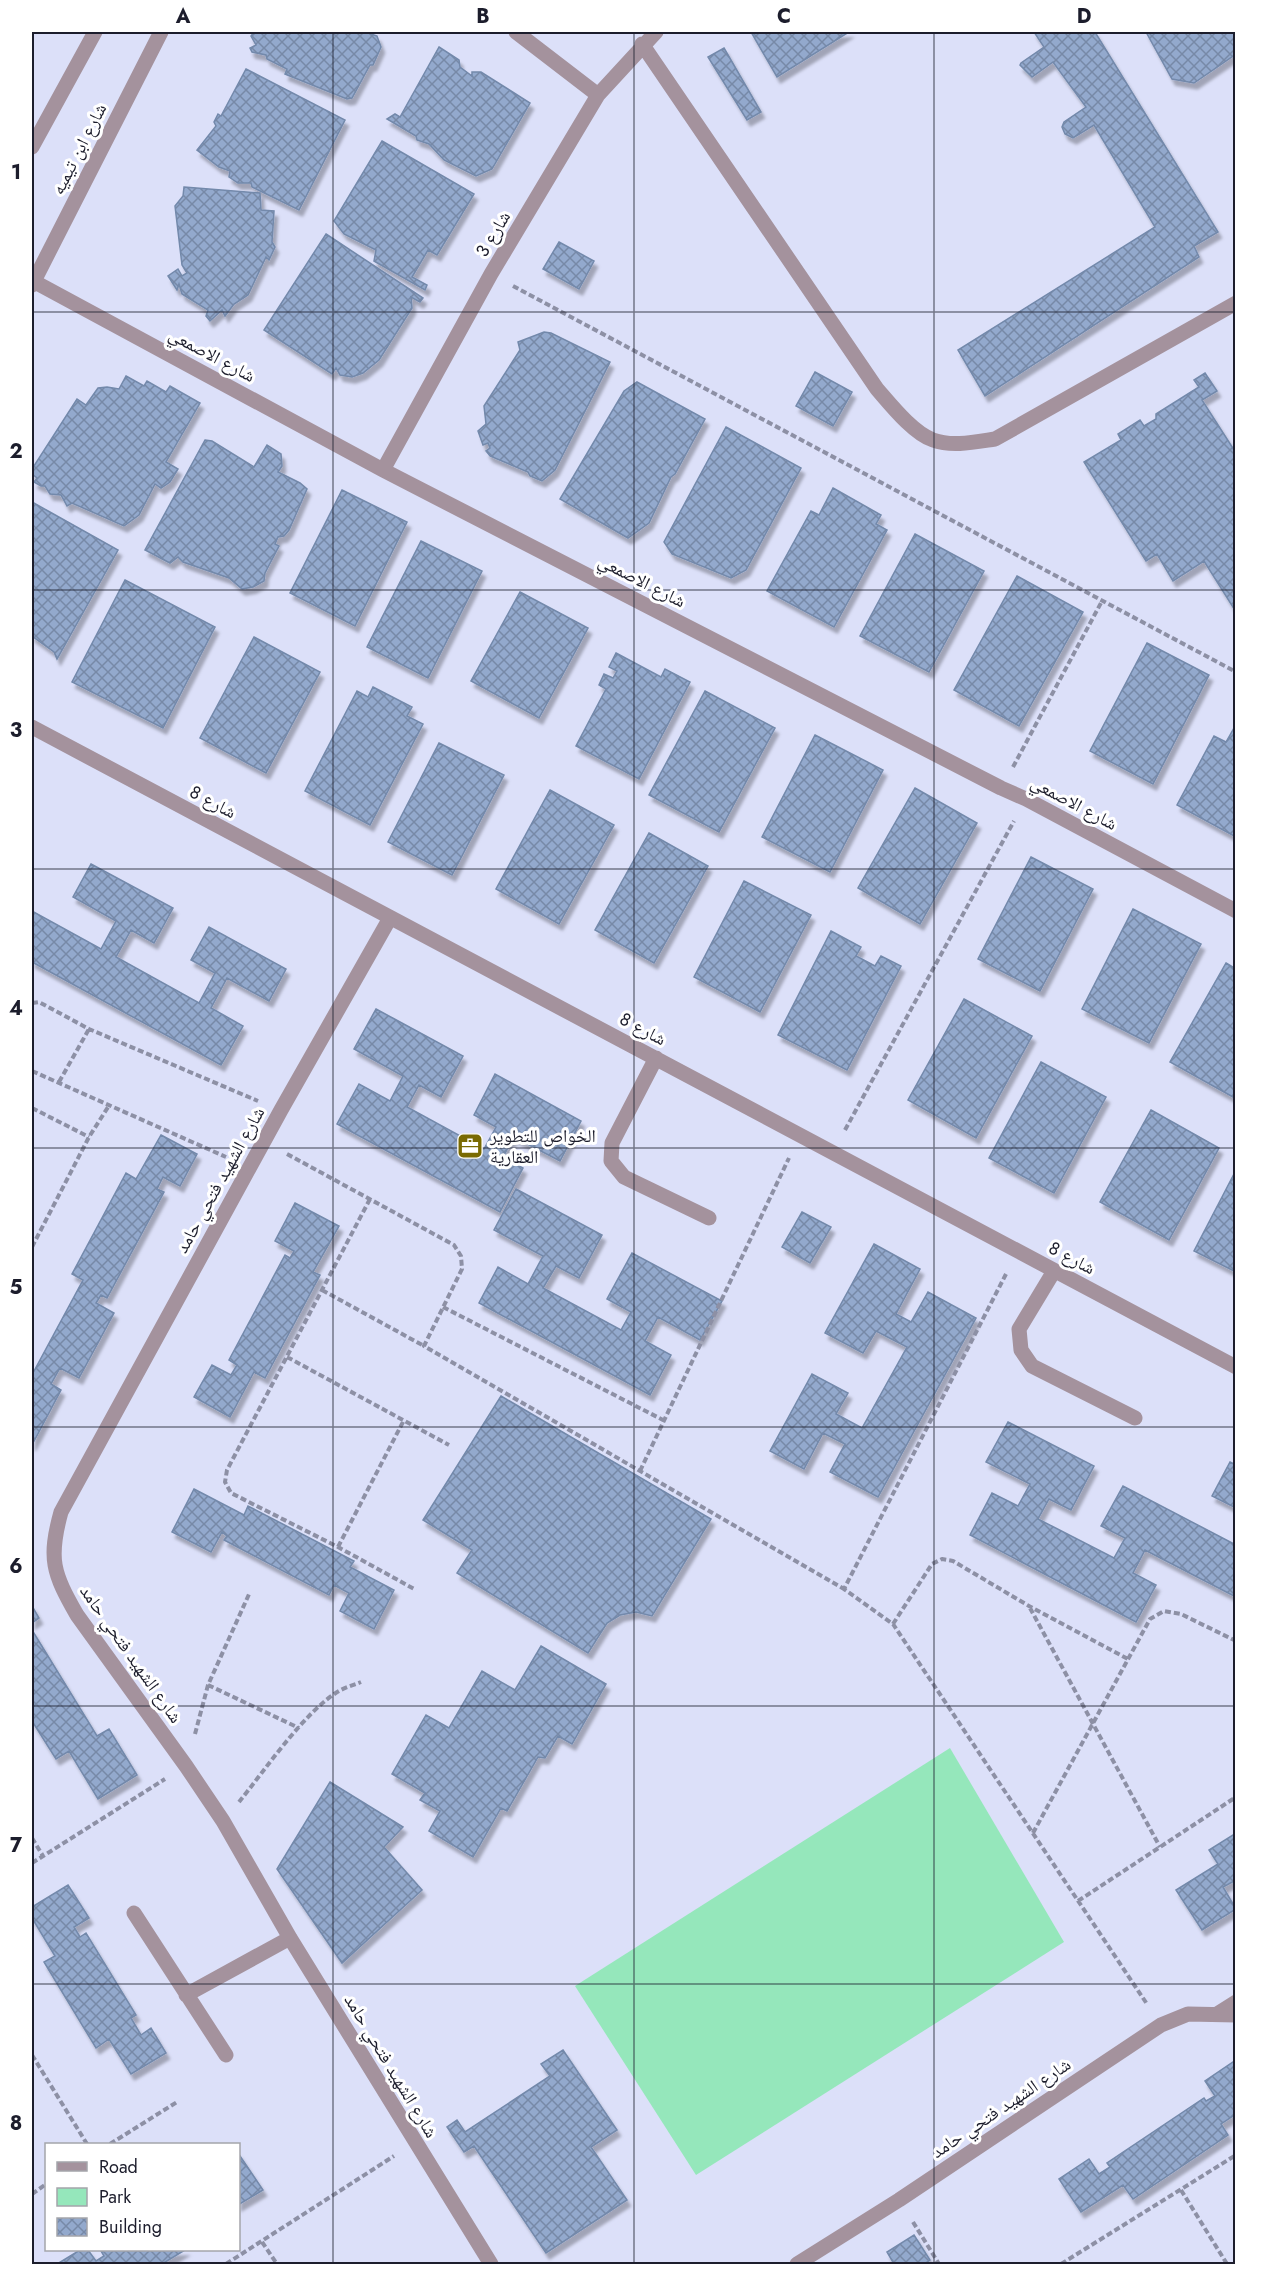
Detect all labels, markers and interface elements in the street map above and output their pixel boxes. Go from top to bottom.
text: A [175,2,191,31]
text: B [476,2,490,31]
text: C [777,2,791,31]
text: D [1077,2,1091,31]
street label: شارع ابن تيميه [45,99,113,199]
text: 1 [11,158,21,187]
street label: شارع 3 [469,206,517,262]
street label: شارع الاصمعي [163,321,260,390]
text: 2 [9,437,23,466]
street label: شارع الاصمعي [593,548,690,615]
text: 3 [10,716,22,745]
street label: شارع الاصمعي [1025,769,1122,838]
street label: شارع 8 [185,779,241,825]
text: 4 [9,994,23,1023]
street label: شارع 8 [615,1006,671,1052]
street label: شارع الشهيد فتحي حامد [169,1102,272,1259]
place label: الخواص للتطوير العقارية [489,1123,596,1170]
office icon: الخواص للتطوير العقارية [455,1131,485,1161]
street label: شارع 8 [1044,1235,1100,1281]
text: 5 [10,1273,23,1302]
text: 6 [9,1552,23,1581]
street label: شارع الشهيد فتحي حامد [72,1580,189,1729]
text: 7 [10,1831,23,1860]
street label: شارع الشهيد فتحي حامد [336,1989,444,2144]
street label: شارع الشهيد فتحي حامد [926,2052,1077,2166]
text: 8 [10,2109,22,2138]
legend [45,2143,240,2251]
text: Road [99,2154,138,2180]
text: Park [99,2184,131,2210]
text: Building [99,2214,162,2240]

